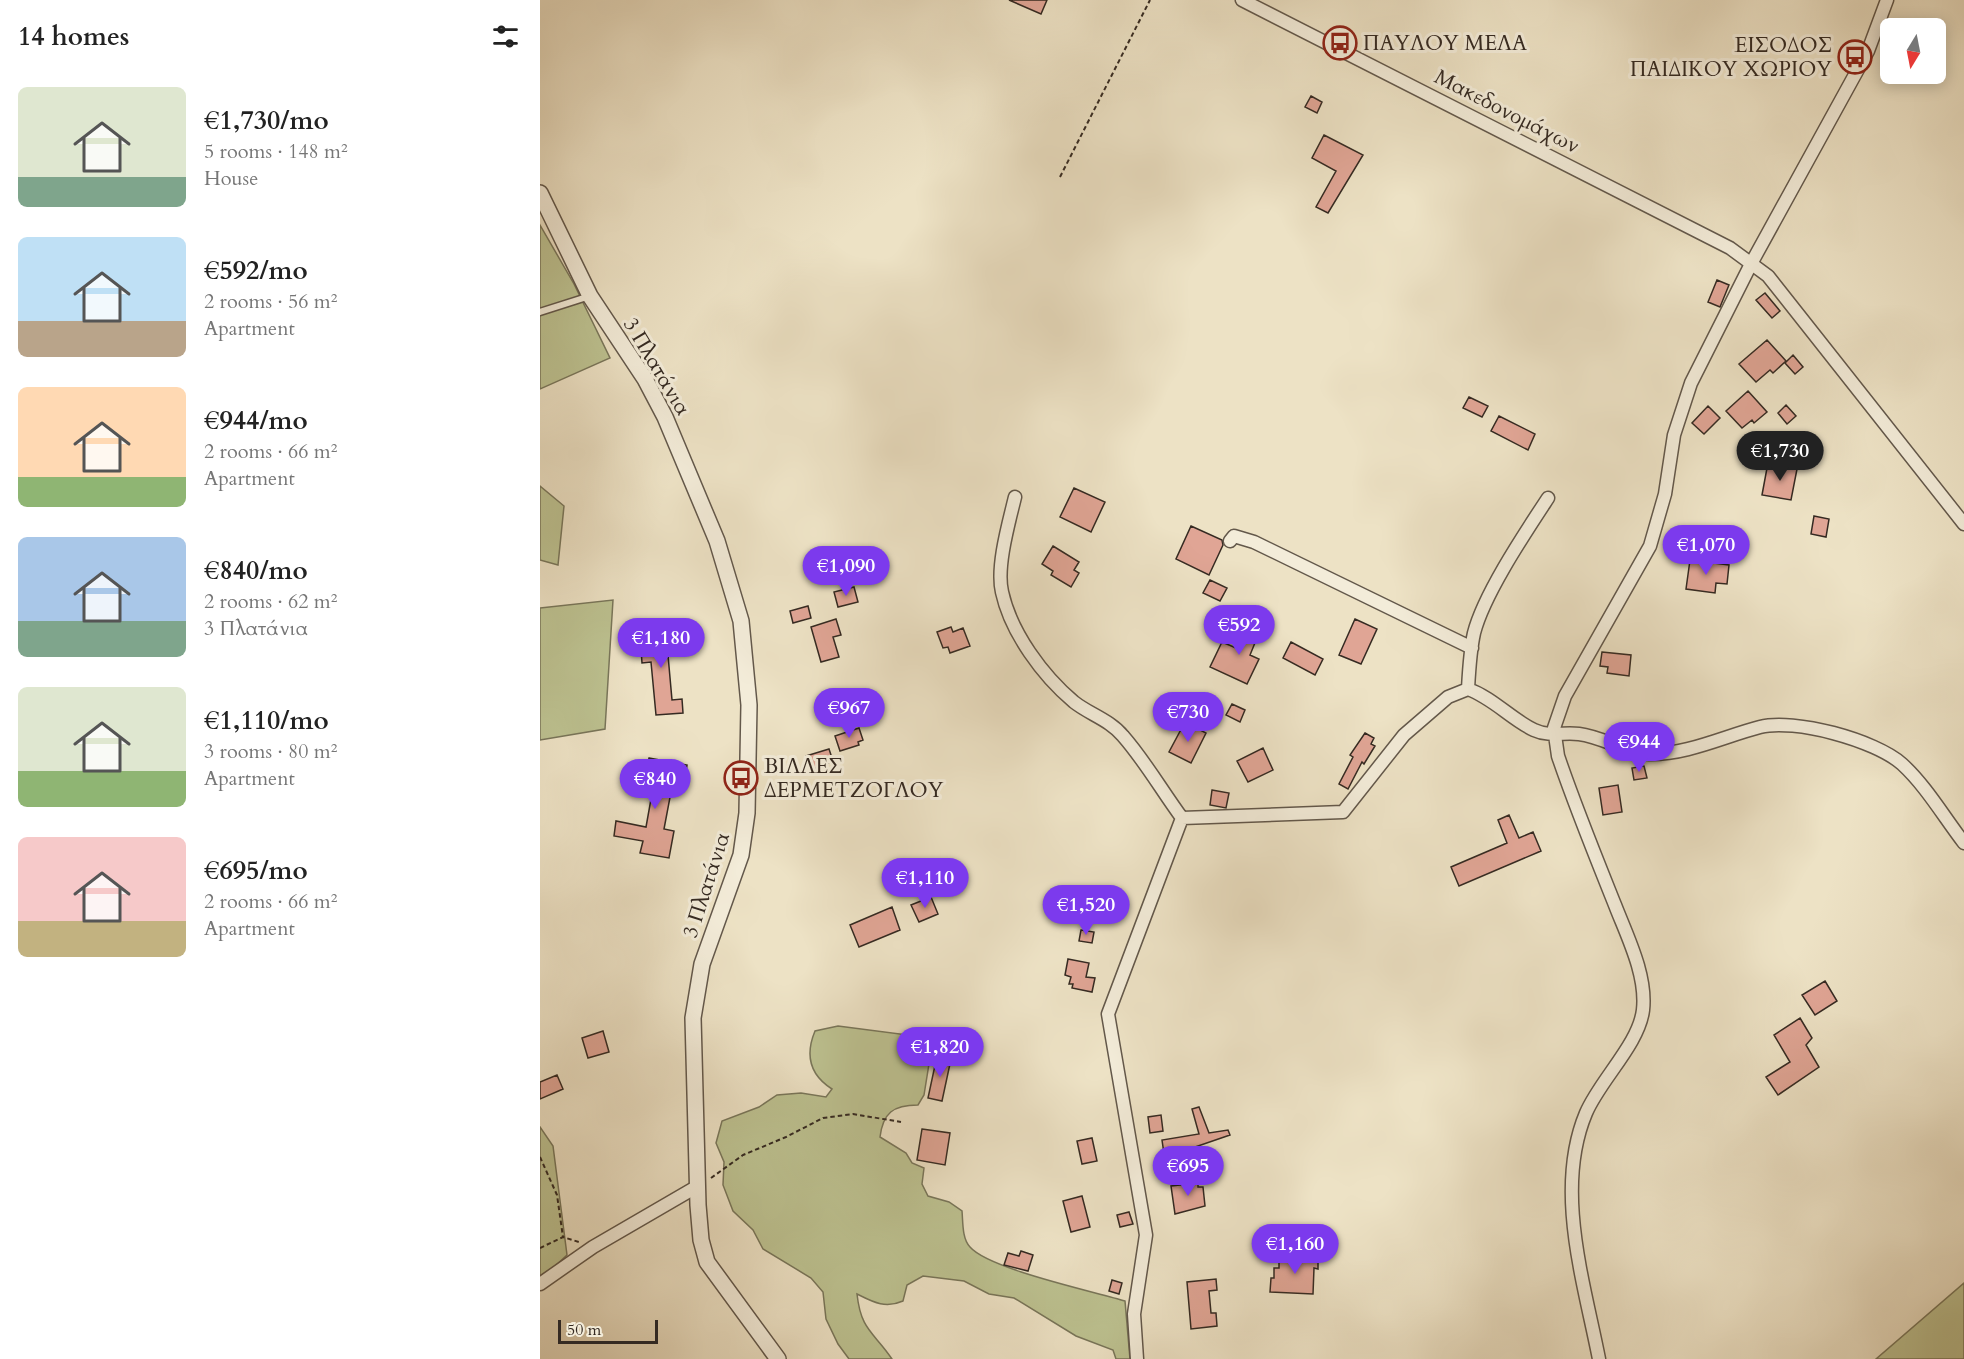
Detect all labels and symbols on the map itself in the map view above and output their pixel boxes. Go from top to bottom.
north arrow [1880,18,1946,84]
bus stop icon: ΠΑΥΛΟΥ ΜΕΛΑ [1322,25,1358,61]
place label: ΠΑΥΛΟΥ ΜΕΛΑ [1363,29,1527,58]
place label: ΕΙΣΟΔΟΣ ΠΑΙΔΙΚΟΥ ΧΩΡΙΟΥ [1630,31,1832,84]
bus stop icon: ΕΙΣΟΔΟΣ ΠΑΙΔΙΚΟΥ ΧΩΡΙΟΥ [1837,39,1873,75]
street label: Μακεδονομάχων [1429,62,1584,160]
street label: 3 Πλατάνια [616,312,697,421]
pin: €1,730 [1731,431,1829,482]
pin: €1,070 [1657,525,1755,576]
pin: €1,090 [797,546,895,597]
pin: €592 [1203,605,1275,656]
pin: €1,180 [612,618,710,669]
pin: €967 [813,688,885,739]
pin: €730 [1152,692,1224,743]
pin: €944 [1603,722,1675,773]
place label: ΒΙΛΛΕΣ ΔΕΡΜΕΤΖΟΓΛΟΥ [764,752,944,805]
pin: €840 [619,759,691,810]
bus stop icon: ΒΙΛΛΕΣ ΔΕΡΜΕΤΖΟΓΛΟΥ [723,760,759,796]
street label: 3 Πλατάνια [676,829,737,941]
pin: €1,110 [876,858,974,909]
pin: €1,520 [1037,885,1135,936]
pin: €1,820 [891,1027,989,1078]
pin: €695 [1152,1146,1224,1197]
pin: €1,160 [1246,1224,1344,1275]
scale bar [558,1317,658,1344]

